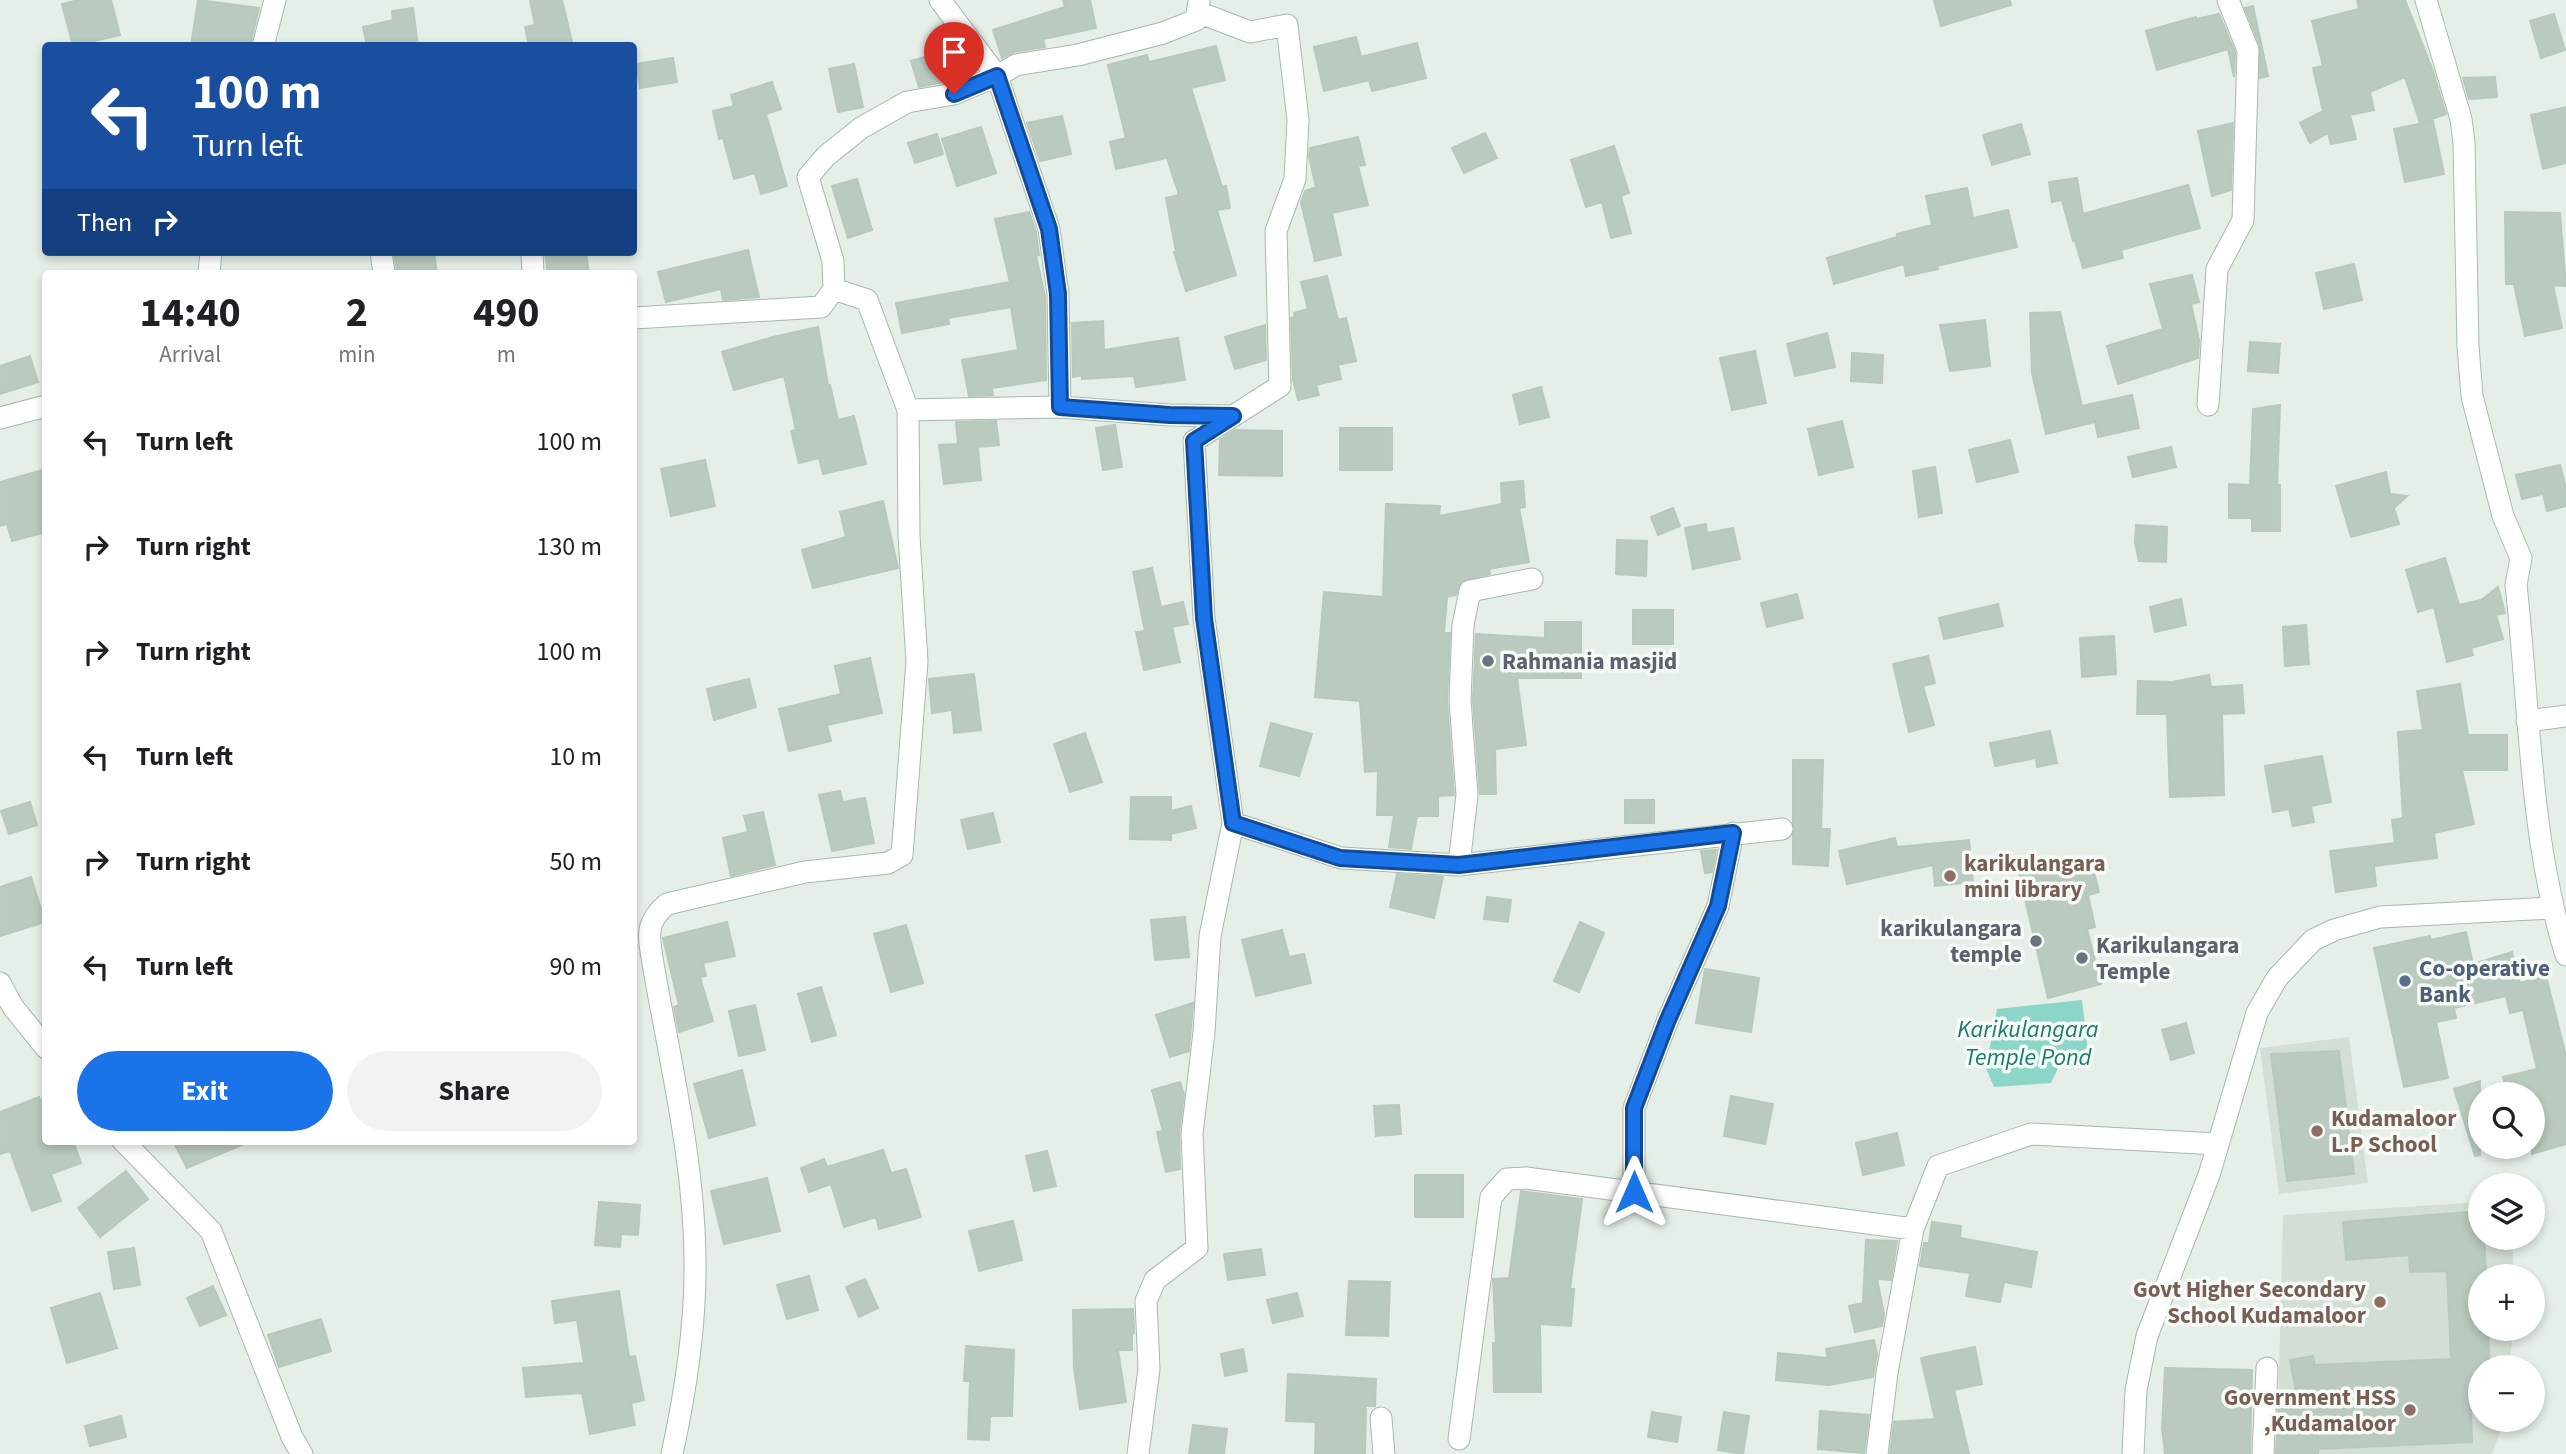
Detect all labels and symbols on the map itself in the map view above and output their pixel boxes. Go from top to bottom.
pin [924,22,984,94]
place label: Rahmania masjid [1502,645,1677,678]
marker: Rahmania masjid [1480,653,1496,669]
place label: karikulangara mini library [1964,847,2106,906]
marker: karikulangara mini library [1942,868,1958,884]
place label: karikulangara temple [1880,912,2022,971]
place label: Karikulangara Temple [2096,929,2239,988]
marker: karikulangara temple [2028,933,2044,949]
marker: Karikulangara Temple [2074,950,2090,966]
place label: Co-operative Bank [2419,952,2550,1011]
marker: Co-operative Bank [2397,973,2413,989]
water label: Karikulangara Temple Pond [1957,1012,2099,1075]
place label: Kudamaloor L.P School [2331,1102,2457,1161]
marker: Kudamaloor L.P School [2309,1123,2325,1139]
position arrow [1597,1155,1671,1229]
place label: Govt Higher Secondary School Kudamaloor [2133,1273,2367,1332]
marker: Govt Higher Secondary School Kudamaloor [2372,1294,2388,1310]
place label: Government HSS ,Kudamaloor [2224,1381,2397,1440]
marker: Government HSS ,Kudamaloor [2402,1402,2418,1418]

